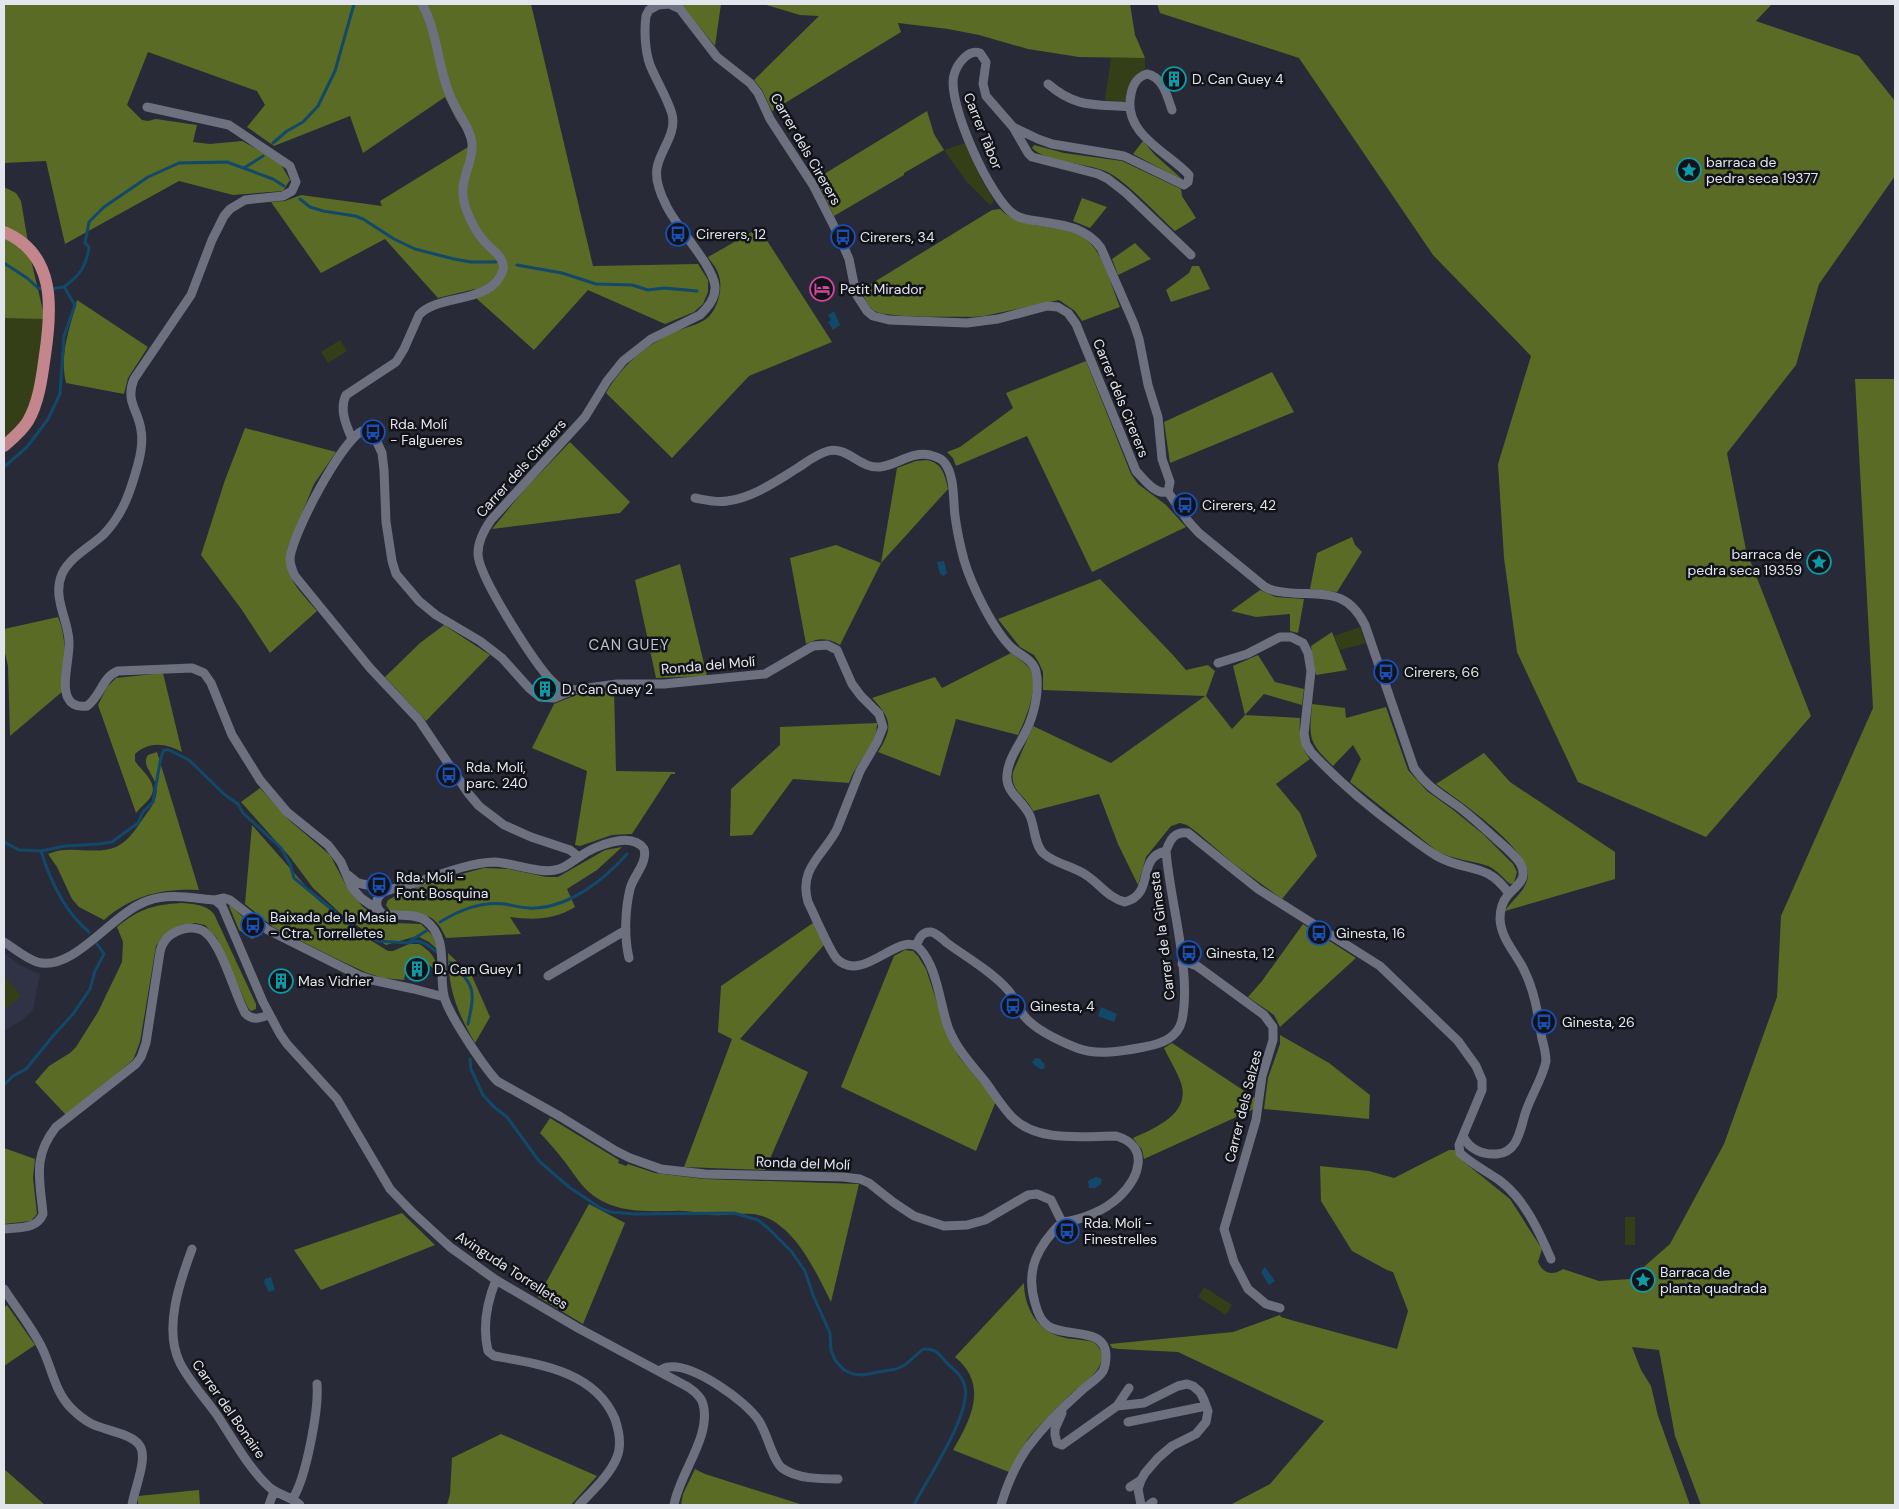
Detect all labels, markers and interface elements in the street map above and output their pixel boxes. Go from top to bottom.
building icon: D. Can Guey 4 [1161,66,1187,92]
place label: D. Can Guey 4 [1192,70,1284,88]
street label: Carrer dels Cirerers [767,90,845,208]
street label: Carrer Tàbor [959,90,1007,172]
place label: barraca de pedra seca 19377 [1706,153,1818,187]
place icon: barraca de pedra seca 19377 [1676,157,1702,183]
bus stop icon: Cirerers, 12 [665,221,691,247]
bus stop icon: Cirerers, 34 [830,224,856,250]
place label: Cirerers, 12 [696,225,766,243]
place label: Cirerers, 34 [860,228,935,246]
hotel icon: Petit Mirador [809,276,835,302]
place label: Petit Mirador [840,280,924,298]
street label: Carrer dels Cirerers [1089,336,1153,460]
place label: Rda. Molí - Falgueres [390,415,463,449]
street label: Carrer dels Cirerers [472,415,570,521]
bus stop icon: Rda. Molí - Falgueres [360,419,386,445]
bus stop icon: Cirerers, 42 [1172,492,1198,518]
place label: Cirerers, 42 [1202,496,1276,514]
place label: barraca de pedra seca 19359 [1688,545,1802,579]
place icon: barraca de pedra seca 19359 [1806,549,1832,575]
district label: CAN GUEY [588,635,670,655]
street label: Ronda del Molí [660,652,757,678]
bus stop icon: Cirerers, 66 [1373,659,1399,685]
place label: Cirerers, 66 [1404,663,1479,681]
building icon: D. Can Guey 2 [532,676,558,702]
place label: D. Can Guey 2 [562,680,653,698]
place label: Rda. Molí, parc. 240 [466,758,528,792]
bus stop icon: Rda. Molí, parc. 240 [436,762,462,788]
place label: Rda. Molí - Font Bosquina [396,868,488,902]
street label: Carrer de la Ginesta [1145,871,1179,1001]
bus stop icon: Rda. Molí - Font Bosquina [366,872,392,898]
place label: Baixada de la Masia - Ctra. Torrelletes [270,908,396,942]
bus stop icon: Baixada de la Masia - Ctra. Torrelletes [240,912,266,938]
bus stop icon: Ginesta, 16 [1306,920,1332,946]
place label: Ginesta, 16 [1336,924,1405,942]
bus stop icon: Ginesta, 12 [1176,940,1202,966]
place label: Ginesta, 12 [1206,944,1275,962]
building icon: D. Can Guey 1 [404,956,430,982]
place label: D. Can Guey 1 [434,960,521,978]
building icon: Mas Vidrier [268,968,294,994]
place label: Mas Vidrier [298,972,371,990]
bus stop icon: Ginesta, 4 [1000,993,1026,1019]
place label: Ginesta, 4 [1030,997,1095,1015]
bus stop icon: Ginesta, 26 [1531,1009,1557,1035]
place label: Ginesta, 26 [1562,1013,1635,1031]
street label: Carrer dels Salzes [1220,1048,1266,1164]
street label: Ronda del Molí [756,1152,851,1174]
place label: Rda. Molí - Finestrelles [1084,1214,1157,1248]
bus stop icon: Rda. Molí - Finestrelles [1054,1218,1080,1244]
street label: Avinguda Torrelletes [452,1227,572,1313]
place label: Barraca de planta quadrada [1660,1263,1767,1297]
place icon: Barraca de planta quadrada [1630,1267,1656,1293]
street label: Carrer del Bonaire [188,1356,270,1462]

